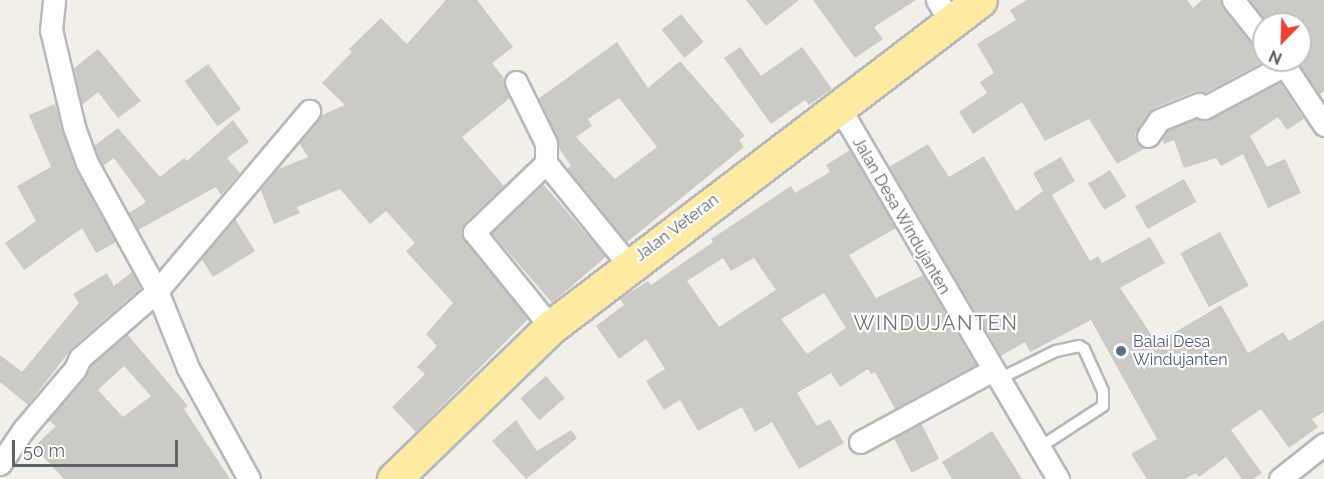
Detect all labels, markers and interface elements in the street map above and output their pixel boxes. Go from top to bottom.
north arrow [1252,12,1312,72]
text: N [1266,46,1285,68]
street label: Jalan Desa Windujanten [848,134,954,298]
street label: Jalan Veteran [631,190,723,266]
district label: WINDUJANTEN [854,311,1018,335]
place label: Balai Desa Windujanten [1133,332,1228,370]
marker: Balai Desa Windujanten [1114,344,1128,358]
scale bar [15,428,182,466]
text: 50 m [23,440,65,461]

